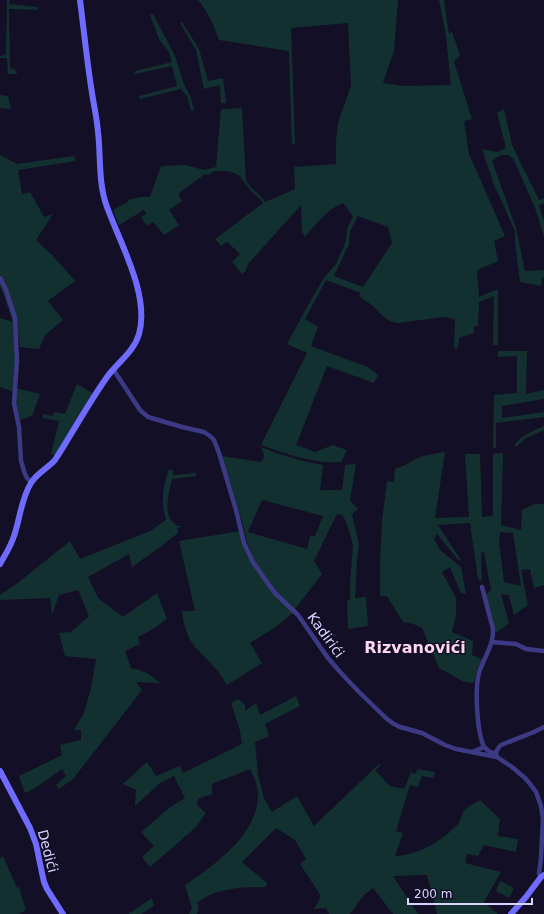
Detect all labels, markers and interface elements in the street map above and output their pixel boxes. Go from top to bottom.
street label: Kadirići [304,609,348,661]
district label: Rizvanovići [364,638,466,657]
street label: Dedići [35,828,61,874]
scale bar [408,880,532,906]
text: 200 m [414,887,452,901]

